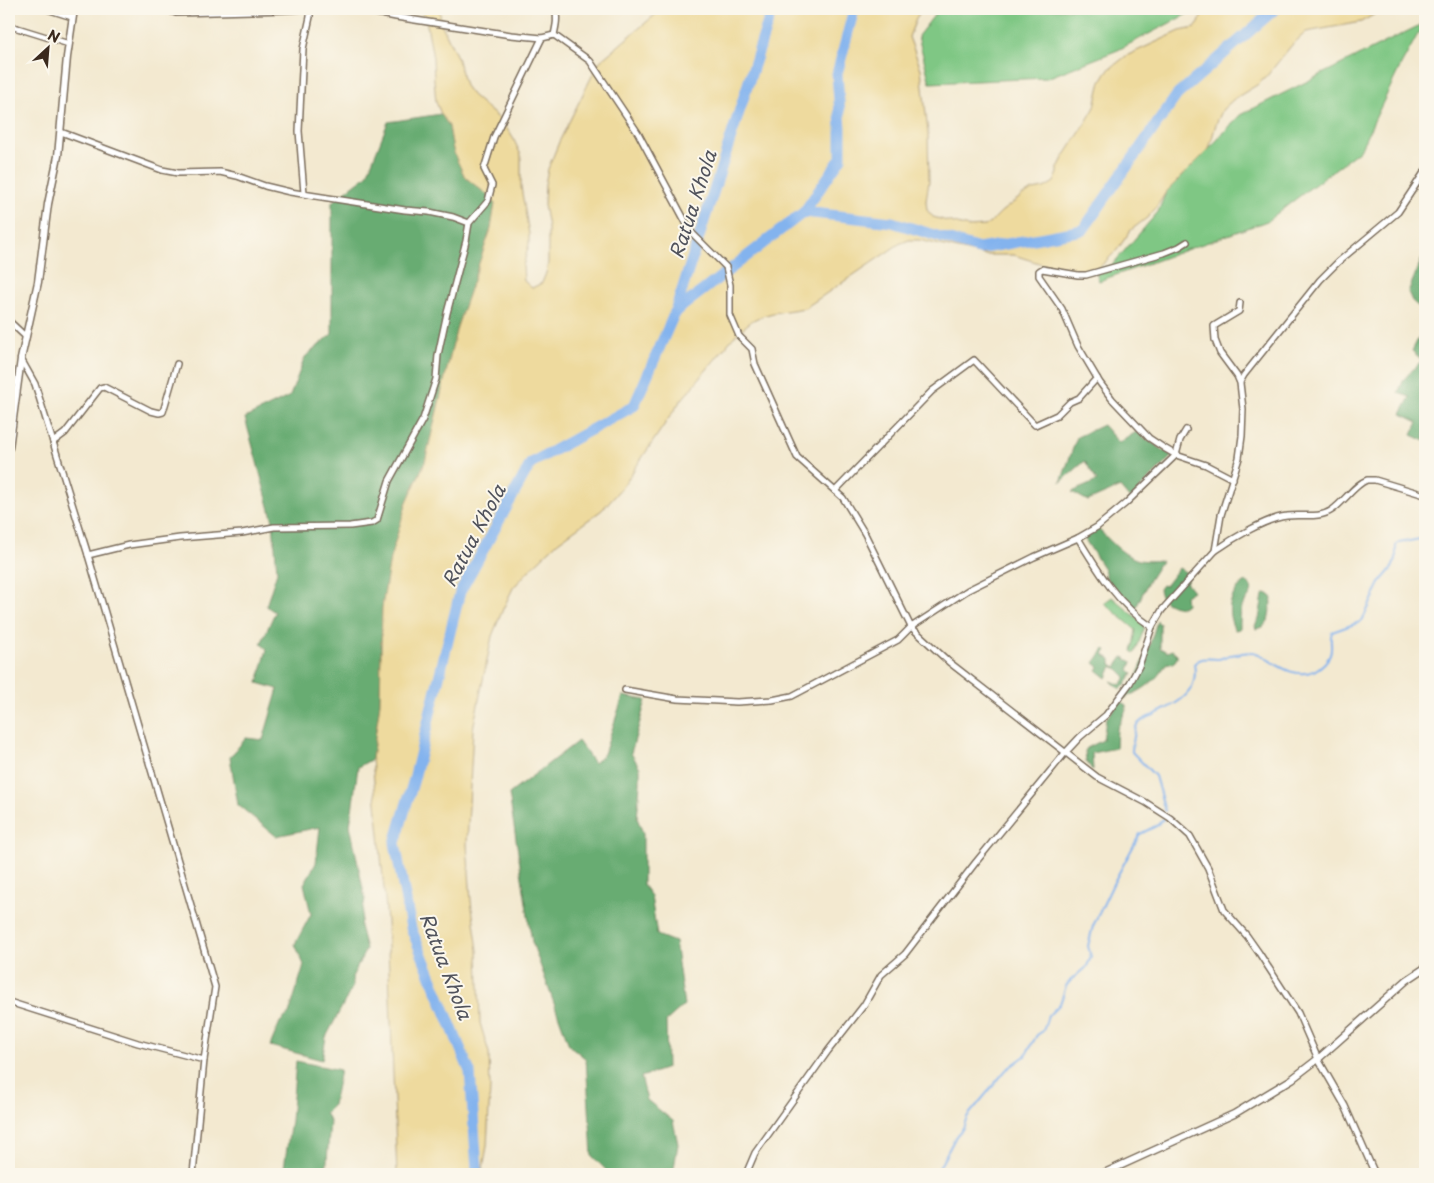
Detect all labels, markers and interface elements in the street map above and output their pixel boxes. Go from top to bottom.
north arrow [22,22,72,72]
text: N [44,24,64,48]
water label: Ratua Khola [661,145,723,262]
water label: Ratua Khola [434,478,512,591]
water label: Ratua Khola [414,909,481,1024]

